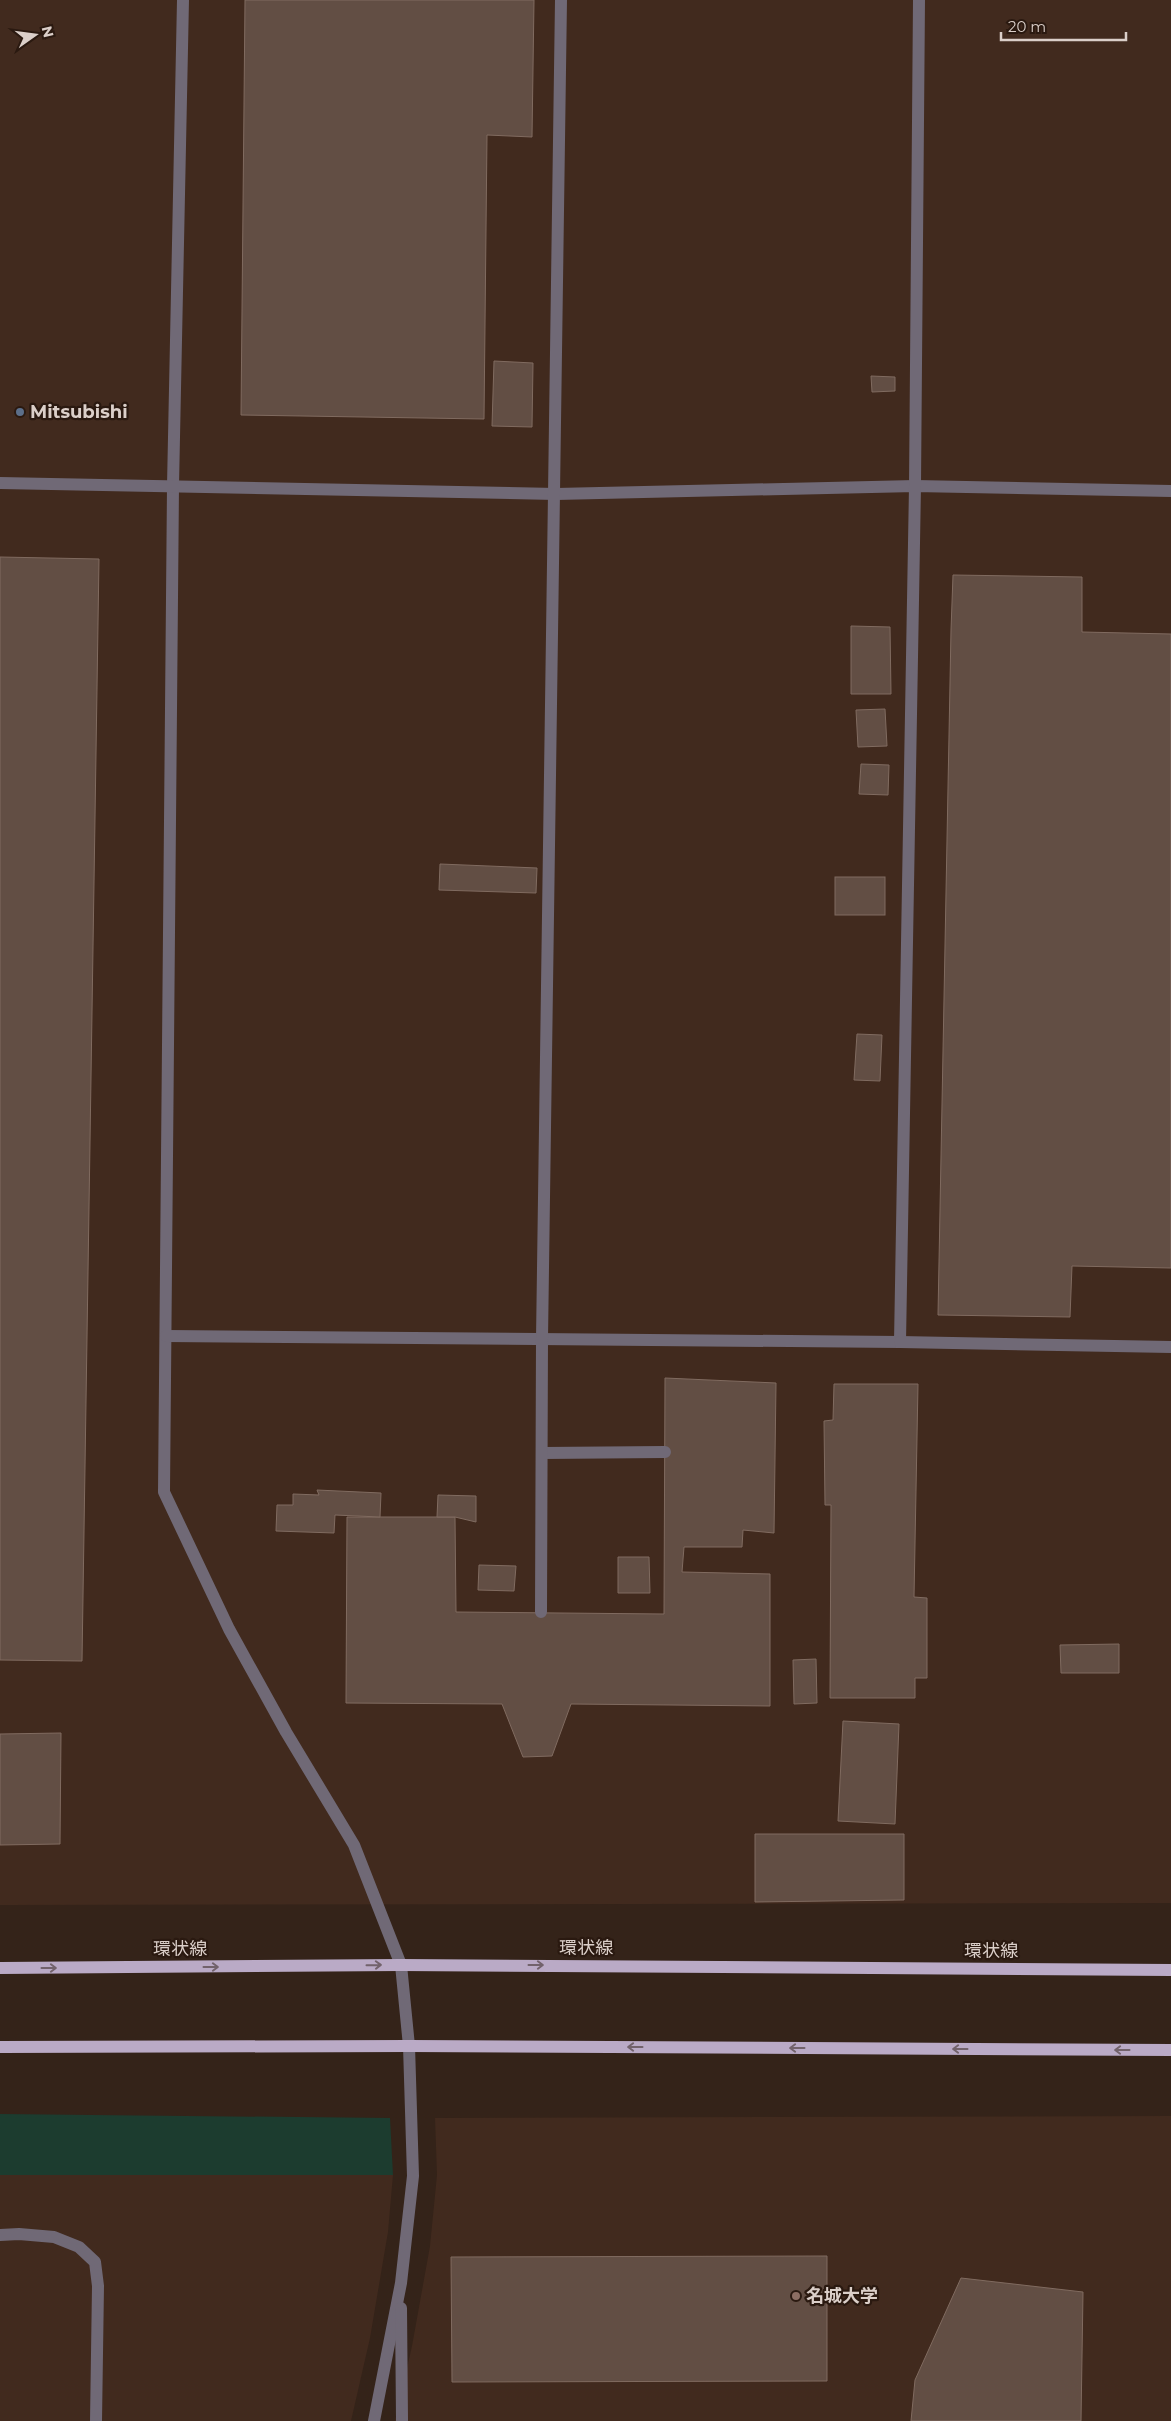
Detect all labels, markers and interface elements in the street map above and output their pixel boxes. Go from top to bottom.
north arrow [10,10,60,60]
scale bar [1001,10,1126,42]
text: 20 m [1008,17,1046,36]
text: N [38,24,58,40]
place label: Mitsubishi [30,401,128,423]
marker: Mitsubishi [14,406,26,418]
street label: 環状線 [559,1937,613,1959]
street label: 環状線 [153,1938,207,1960]
street label: 環状線 [964,1940,1018,1962]
one-way arrow [365,1960,381,1970]
one-way arrow [528,1960,544,1970]
one-way arrow [203,1962,219,1971]
one-way arrow [40,1963,56,1973]
one-way arrow [627,2042,644,2052]
one-way arrow [790,2043,806,2053]
one-way arrow [952,2044,968,2054]
one-way arrow [1115,2045,1131,2055]
place label: 名城大学 [806,2285,878,2307]
marker: 名城大学 [790,2290,802,2302]

